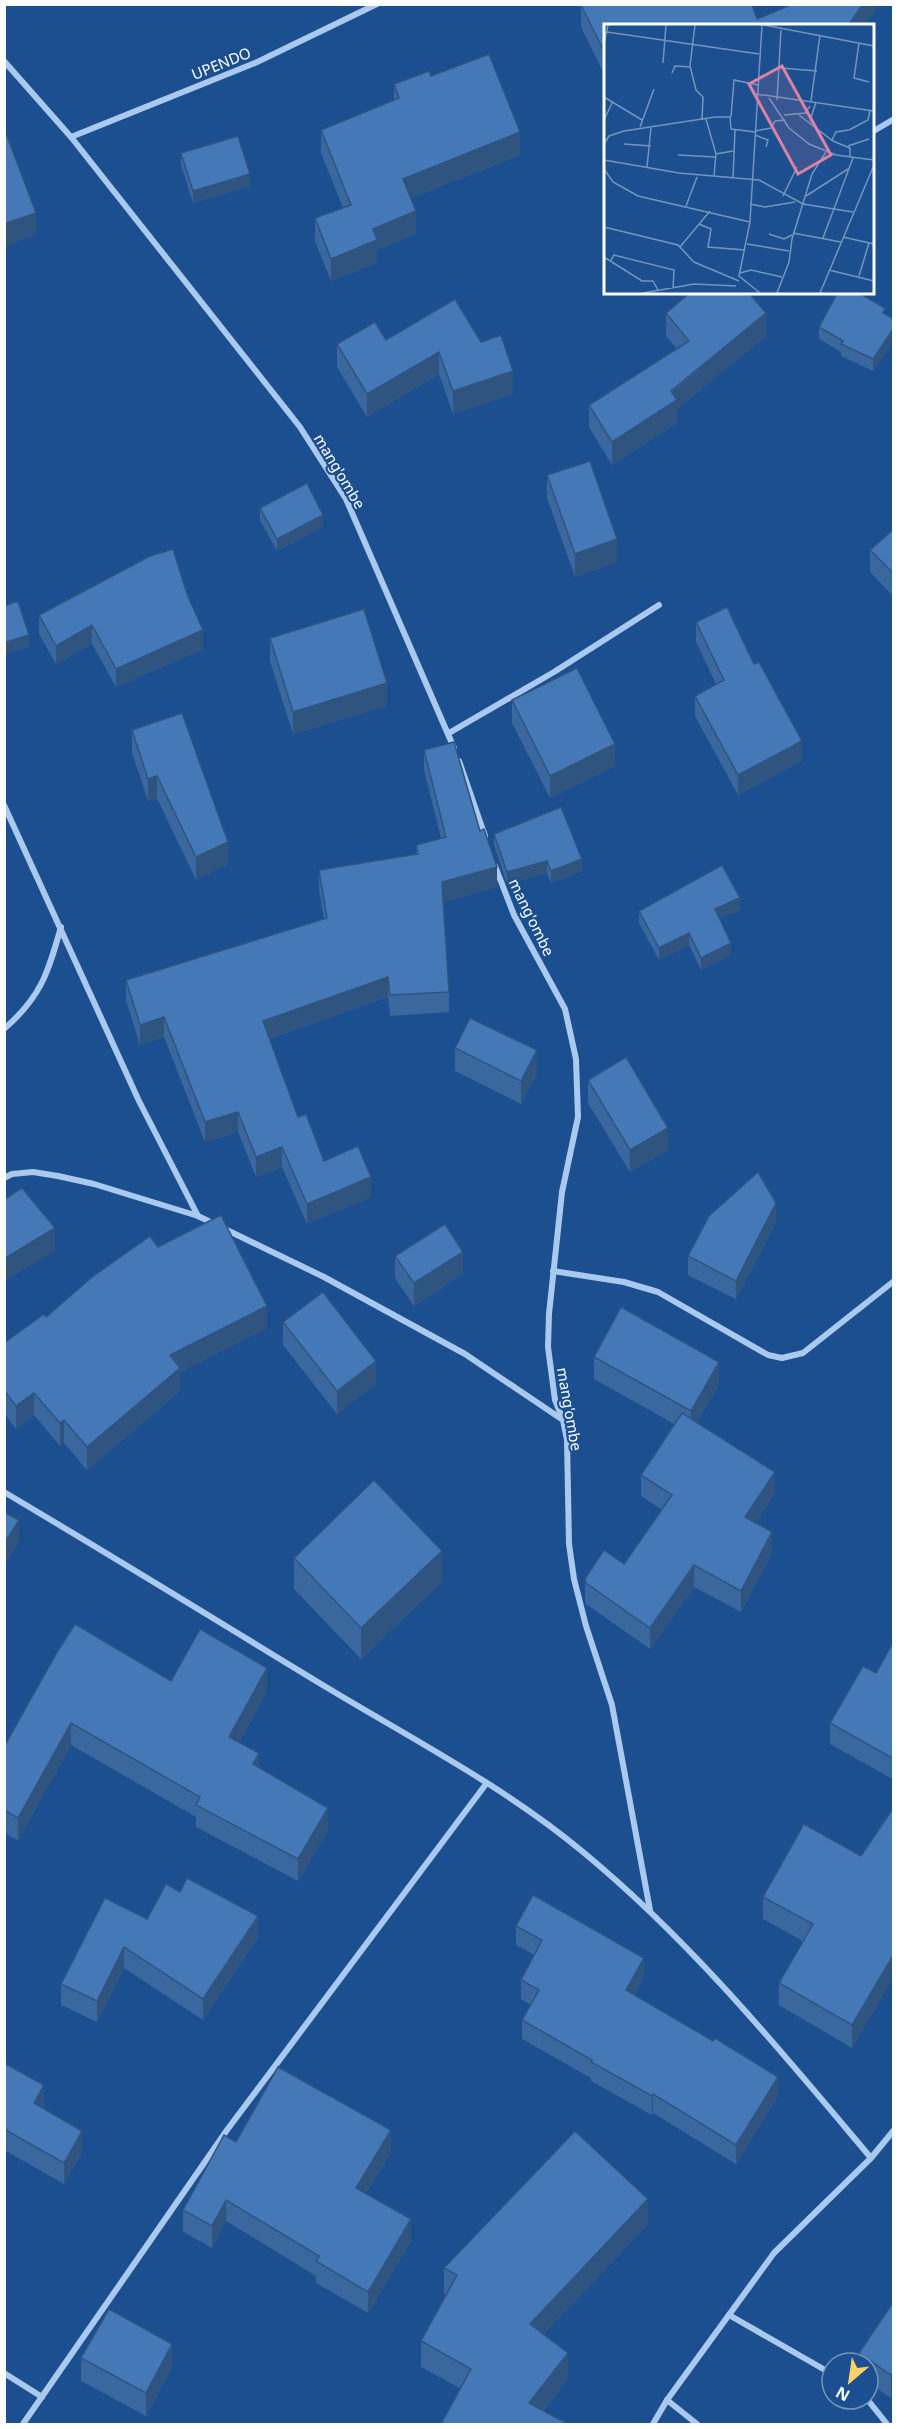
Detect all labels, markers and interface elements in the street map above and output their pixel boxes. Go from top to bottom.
inset map [604,24,874,294]
street label: UPENDO [188,42,254,84]
street label: mang'ombe [310,430,370,512]
street label: mang'ombe [505,875,559,959]
street label: mang'ombe [553,1366,587,1452]
north arrow [820,2351,880,2411]
text: N [832,2381,854,2407]

